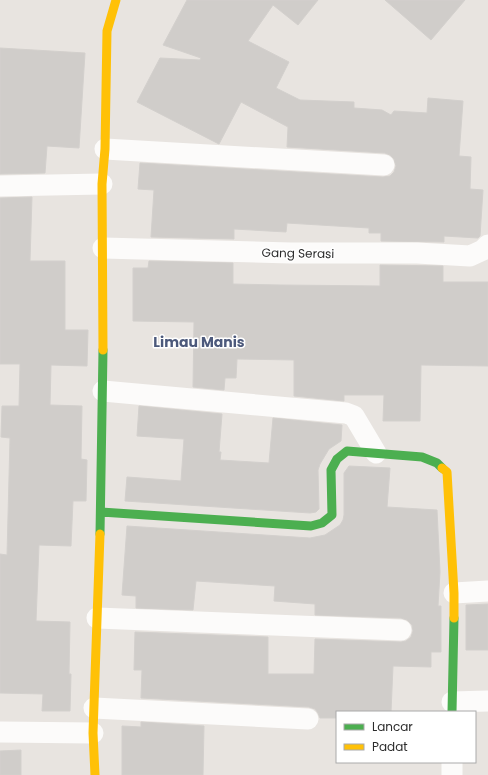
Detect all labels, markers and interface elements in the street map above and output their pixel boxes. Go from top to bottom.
street label: Gang Serasi [261,244,335,262]
district label: Limau Manis [153,332,245,352]
legend [336,711,476,763]
text: Lancar [372,718,413,735]
text: Padat [372,738,408,755]

